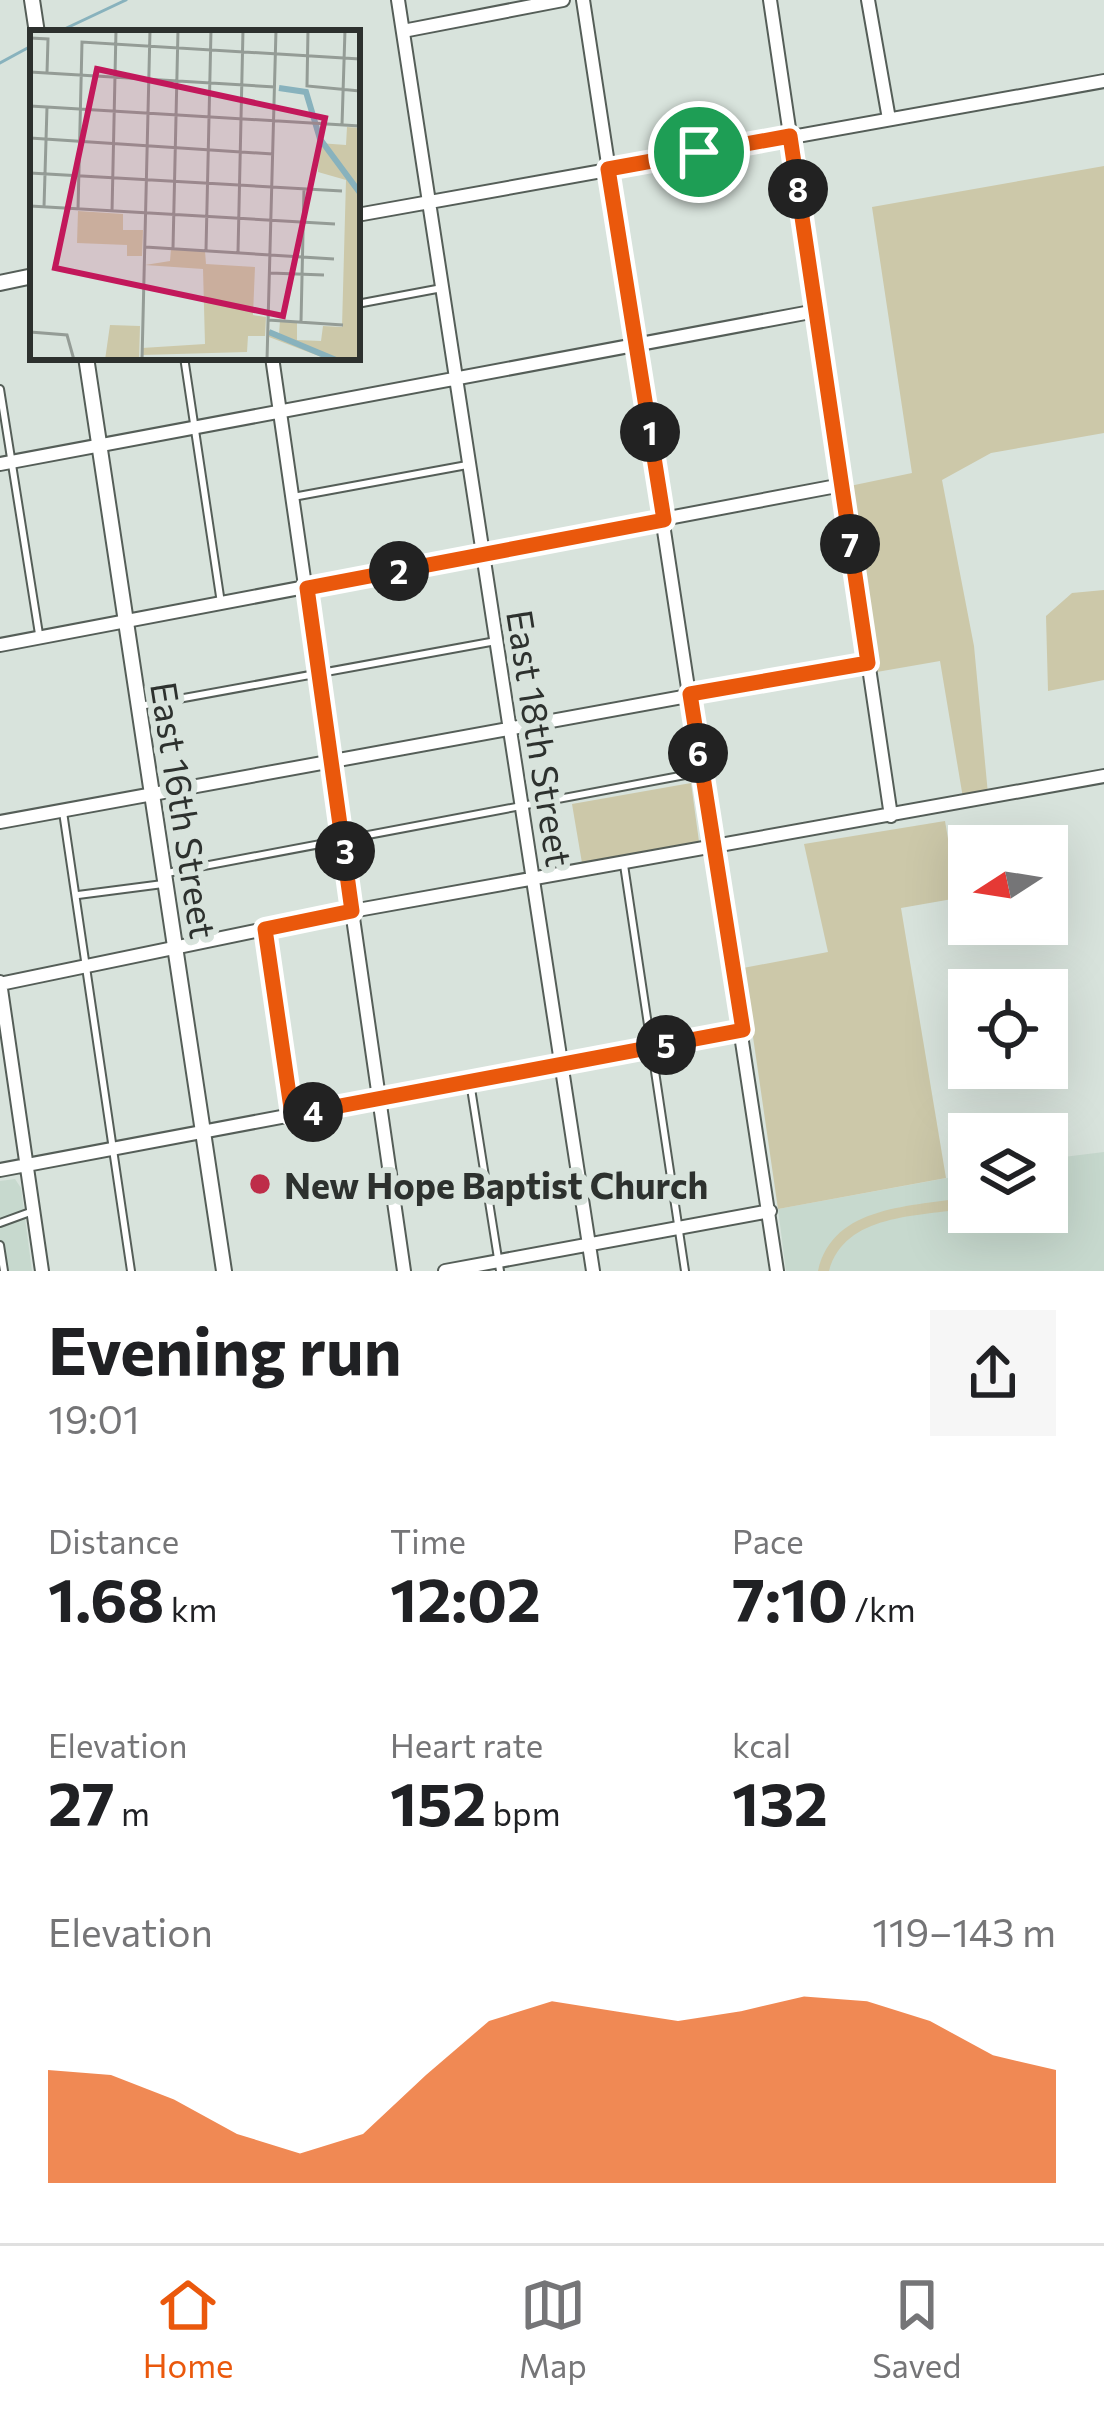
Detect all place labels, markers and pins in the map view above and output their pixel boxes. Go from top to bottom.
pin [648,101,750,203]
pin: 8 [768,159,828,219]
pin: 1 [620,402,680,462]
pin: 7 [820,514,880,574]
pin: 2 [369,541,429,601]
pin: 6 [668,723,728,783]
pin: 3 [315,821,375,881]
pin: 5 [636,1015,696,1075]
pin: 4 [283,1082,343,1142]
place label: New Hope Baptist Church [284,1162,708,1206]
marker: New Hope Baptist Church [247,1171,273,1197]

